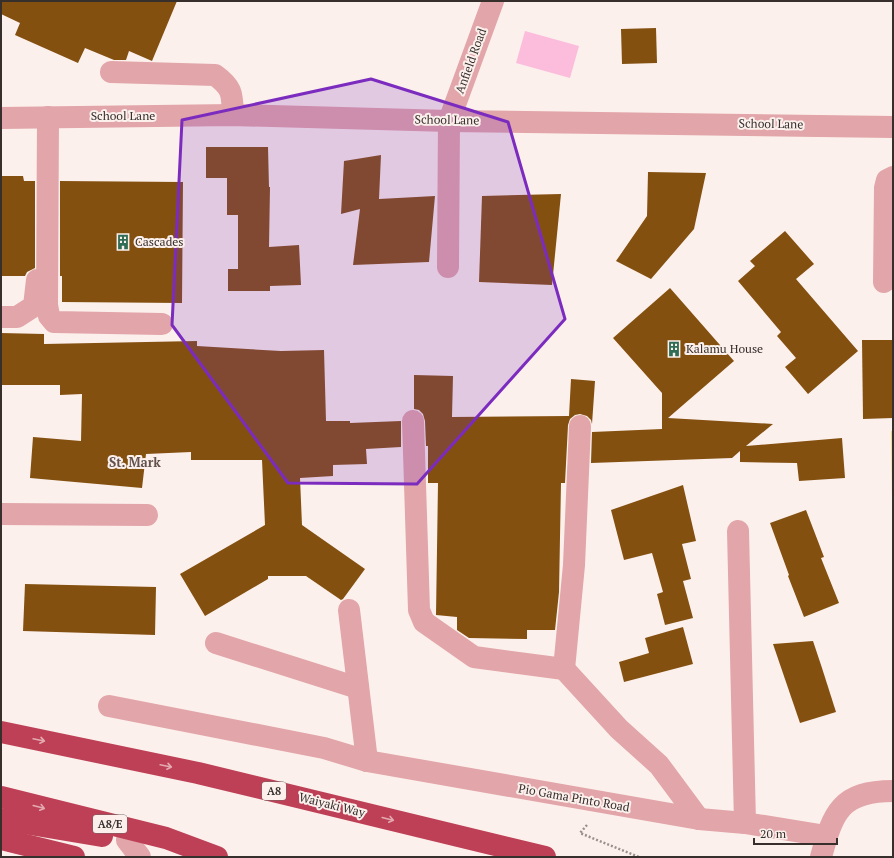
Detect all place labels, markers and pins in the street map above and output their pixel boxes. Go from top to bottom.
building icon: Cascades [114,233,132,251]
place label: Cascades [135,234,184,249]
building icon: Kalamu House [665,340,683,358]
place label: Kalamu House [686,341,763,356]

